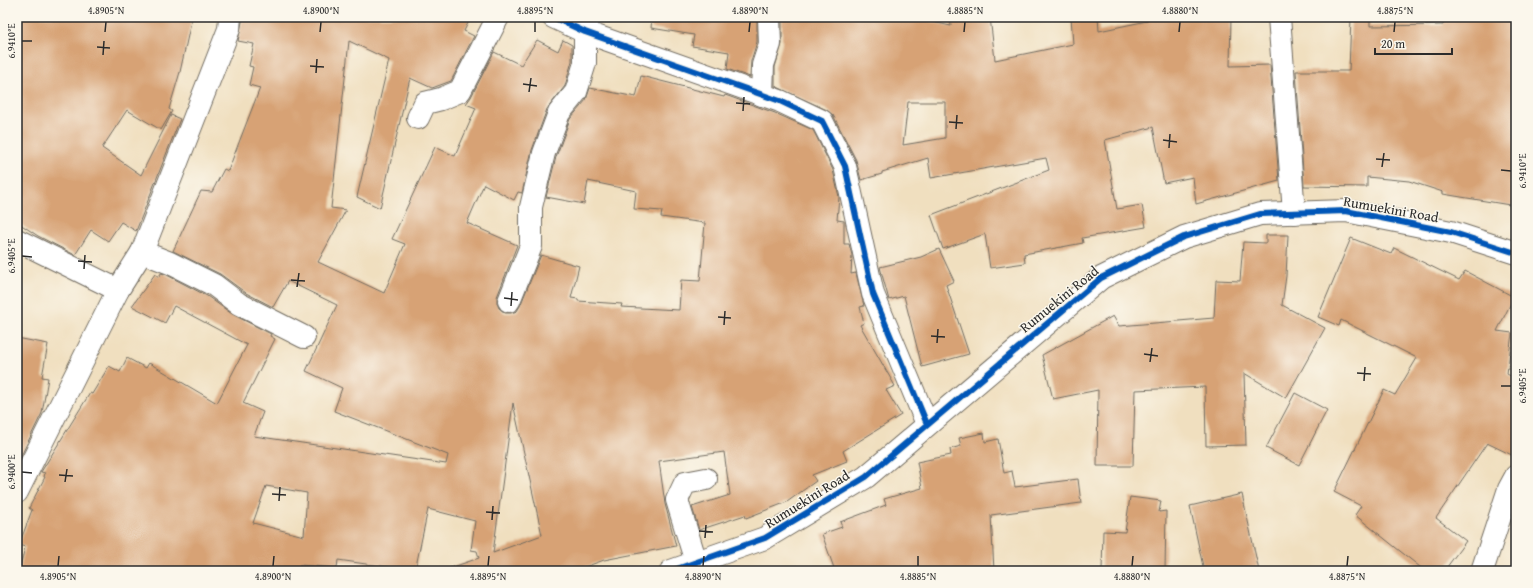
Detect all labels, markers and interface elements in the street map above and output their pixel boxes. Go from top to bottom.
text: 4.8905°N [88,3,125,18]
text: 4.8900°N [303,3,340,18]
text: 4.8895°N [517,3,554,18]
text: 4.8890°N [732,3,769,18]
text: 4.8885°N [947,3,984,18]
text: 4.8880°N [1162,3,1199,18]
text: 4.8875°N [1377,3,1414,18]
text: 6.9410°E [4,23,19,59]
scale bar [1375,30,1452,56]
text: 20 m [1381,35,1405,52]
text: 6.9410°E [1515,153,1530,189]
street label: Rumuekini Road [1342,191,1441,227]
text: 6.9405°E [4,238,19,274]
street label: Rumuekini Road [1015,261,1103,337]
text: 6.9405°E [1515,368,1530,404]
text: 6.9400°E [4,454,19,490]
street label: Rumuekini Road [761,465,854,533]
text: 4.8905°N [40,569,77,584]
text: 4.8900°N [255,569,292,584]
text: 4.8895°N [470,569,507,584]
text: 4.8890°N [685,569,722,584]
text: 4.8885°N [900,569,937,584]
text: 4.8880°N [1114,569,1151,584]
text: 4.8875°N [1329,569,1366,584]

